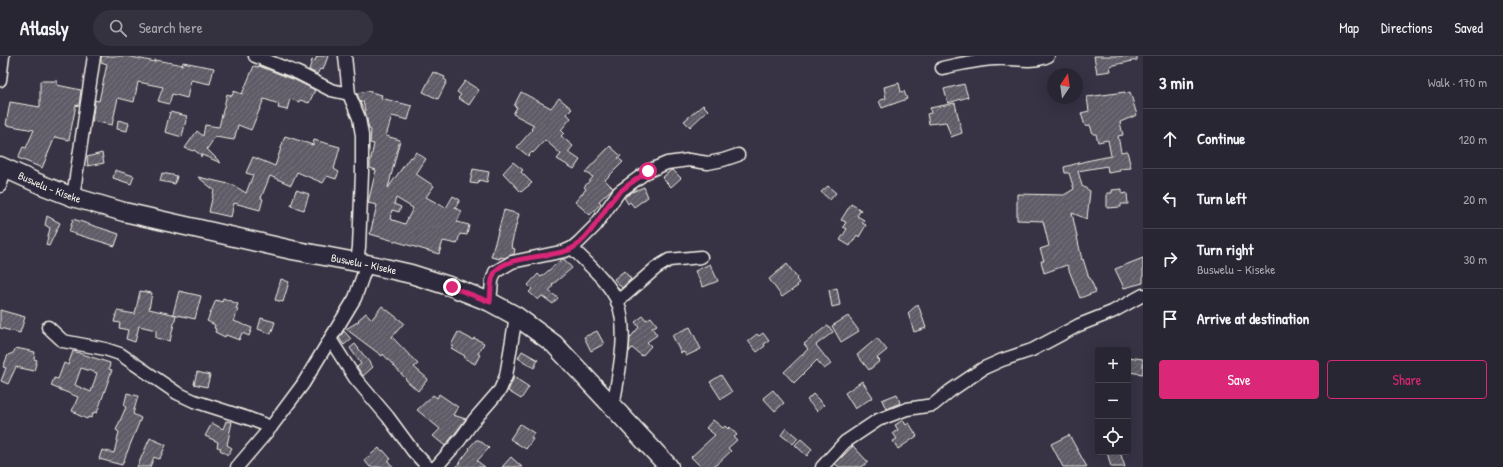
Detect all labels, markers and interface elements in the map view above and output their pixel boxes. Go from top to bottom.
search box [93,10,373,46]
text: Atlasly [20,15,69,41]
icon: search [107,17,129,39]
text: Search here [139,17,203,38]
text: Map [1339,18,1359,37]
text: Directions [1381,18,1432,37]
text: Saved [1454,18,1483,37]
north arrow [1047,68,1083,104]
text: 3 min [1159,71,1194,94]
text: Walk · 170 m [1428,73,1487,91]
icon: ahead [1159,128,1181,150]
text: Continue [1197,128,1245,149]
text: 120 m [1459,130,1487,148]
route start [639,162,657,180]
street label: Buswelu - Kiseke [16,168,83,206]
icon: left [1159,188,1181,210]
text: Turn left [1197,188,1247,209]
text: 20 m [1463,190,1487,208]
text: Turn right [1197,239,1253,260]
icon: right [1159,248,1181,270]
street label: Buswelu - Kiseke [330,250,399,278]
text: 30 m [1464,250,1487,268]
text: Buswelu - Kiseke [1197,260,1275,278]
route end [443,278,461,296]
icon: arrive [1159,308,1181,330]
text: Arrive at destination [1197,308,1309,329]
map controls [1095,347,1131,455]
button: + [1095,347,1131,383]
button: Save [1159,360,1319,399]
button: Share [1327,360,1487,399]
button: − [1095,383,1131,419]
button: locate [1095,419,1131,455]

